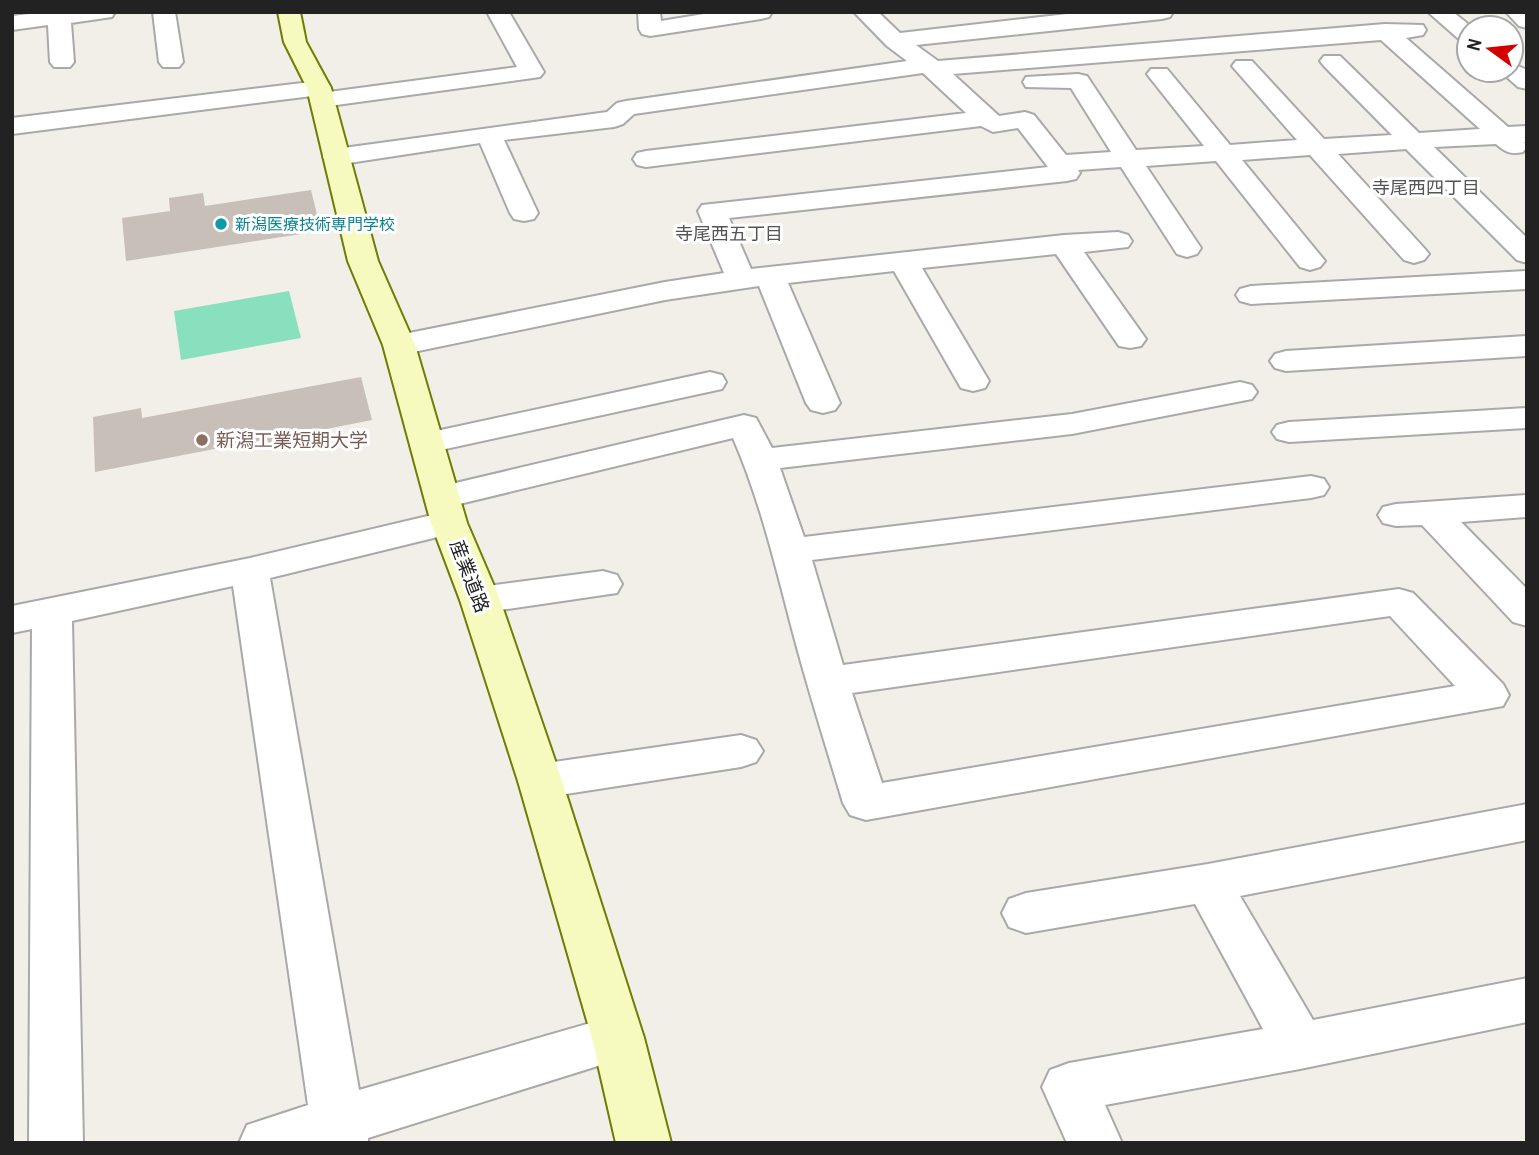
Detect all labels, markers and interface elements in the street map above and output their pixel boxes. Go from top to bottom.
north arrow [1455,14,1525,84]
text: N [1460,36,1488,53]
district label: 寺尾西四丁目 [1372,175,1480,200]
place label: 新潟医療技術専門学校 [235,213,395,235]
marker: 新潟医療技術専門学校 [213,216,229,232]
district label: 寺尾西五丁目 [675,221,783,246]
place label: 新潟工業短期大学 [216,427,368,453]
marker: 新潟工業短期大学 [194,432,210,448]
street label: 産業道路 [444,536,496,616]

